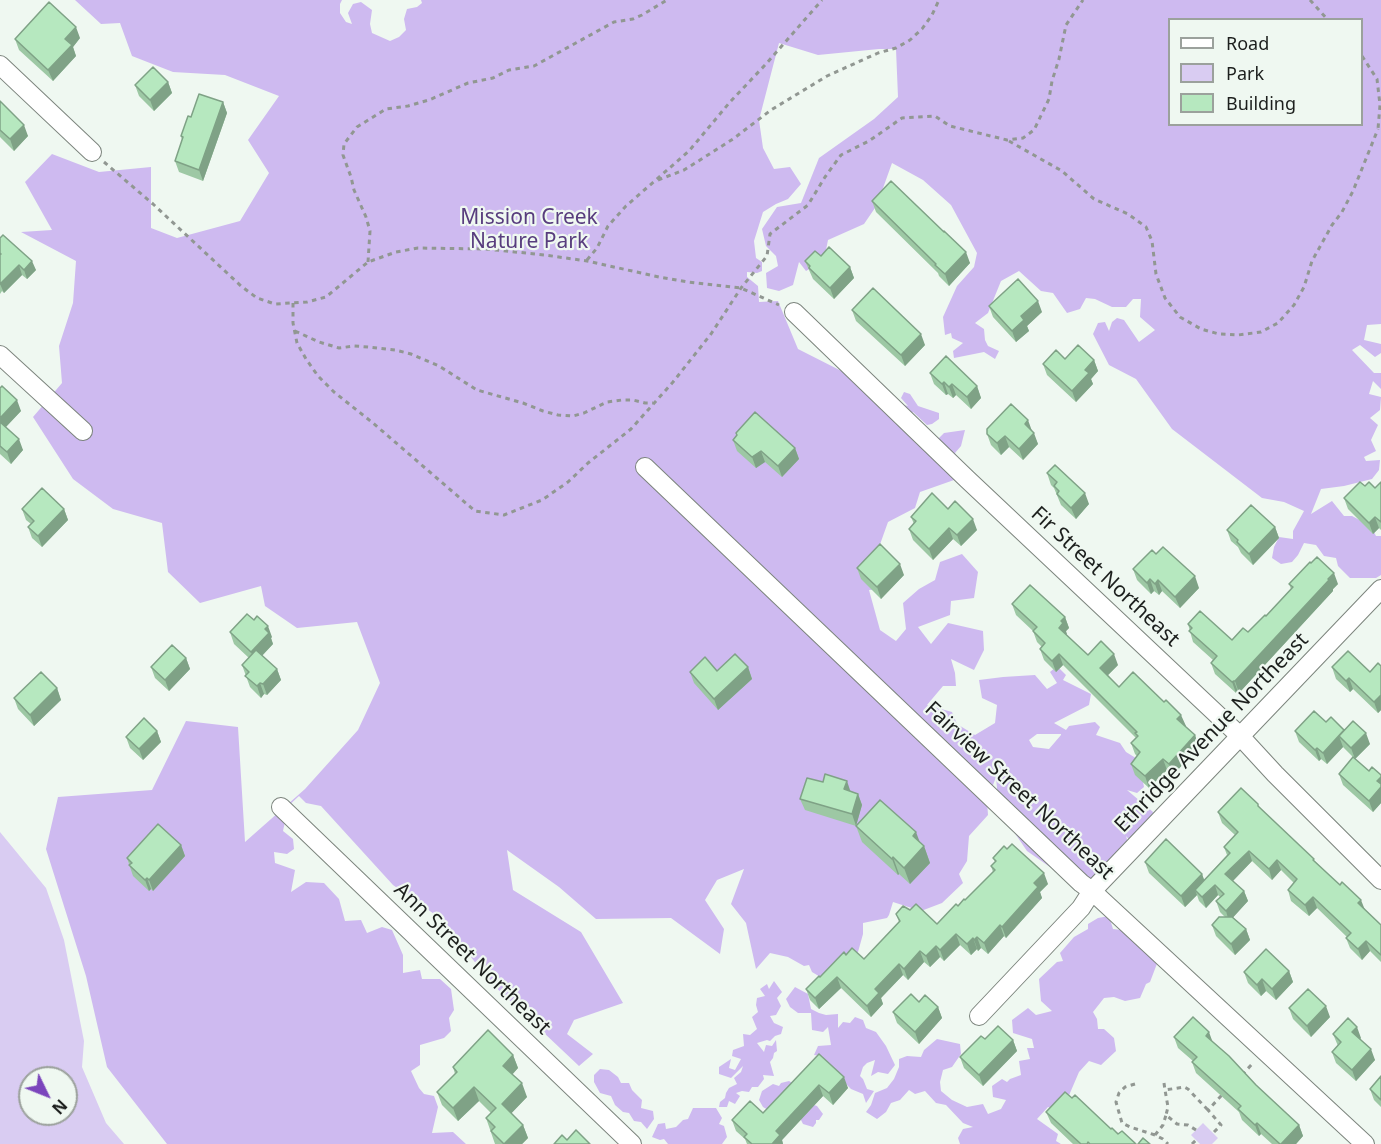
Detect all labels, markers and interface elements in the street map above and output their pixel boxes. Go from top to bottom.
legend [1168,18,1363,126]
text: Road [1226,31,1269,55]
text: Park [1226,61,1264,85]
text: Building [1226,91,1296,115]
park label: Mission Creek Nature Park [460,205,598,255]
street label: Fir Street Northeast [1026,502,1184,652]
street label: Ethridge Avenue Northeast [1110,628,1314,838]
street label: Fairview Street Northeast [919,697,1119,885]
street label: Ann Street Northeast [388,878,556,1040]
north arrow [18,1066,78,1126]
text: N [47,1095,72,1119]

